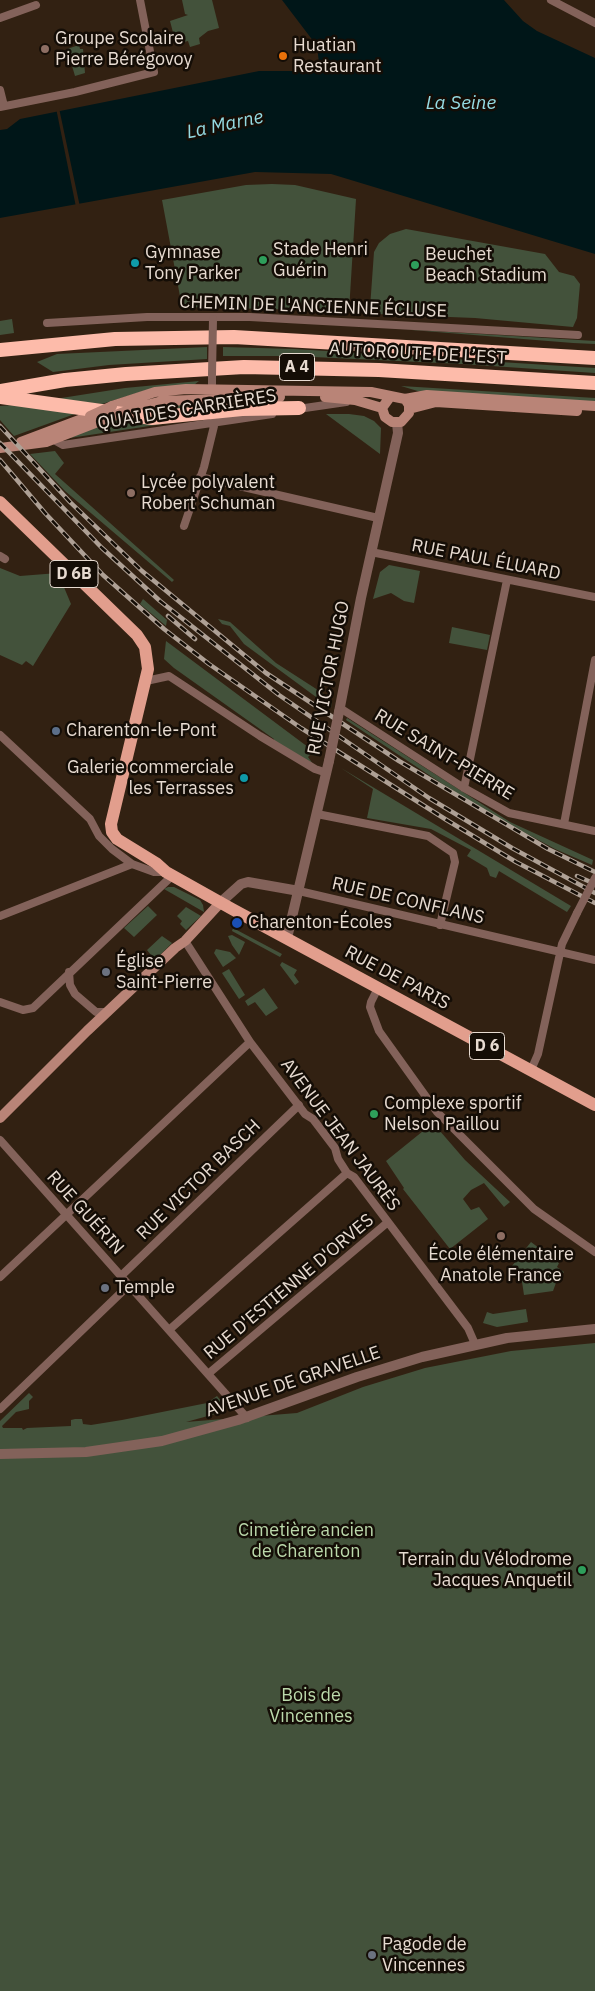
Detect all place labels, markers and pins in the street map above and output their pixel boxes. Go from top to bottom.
place label: Groupe Scolaire Pierre Bérégovoy [55,28,193,70]
place label: Huatian Restaurant [293,35,382,78]
marker: Groupe Scolaire Pierre Bérégovoy [39,43,51,55]
marker: Huatian Restaurant [277,50,289,62]
place label: Stade Henri Guérin [273,239,368,282]
place label: Gymnase Tony Parker [145,242,240,284]
place label: Beuchet Beach Stadium [425,244,547,286]
marker: Stade Henri Guérin [257,254,269,266]
marker: Gymnase Tony Parker [129,257,141,269]
marker: Beuchet Beach Stadium [409,259,421,271]
place label: Lycée polyvalent Robert Schuman [141,472,275,514]
marker: Lycée polyvalent Robert Schuman [125,487,137,499]
place label: Charenton-le-Pont [66,720,217,742]
marker: Charenton-le-Pont [50,725,62,737]
place label: Galerie commerciale les Terrasses [67,757,234,800]
marker: Galerie commerciale les Terrasses [238,772,250,784]
place label: Charenton-Écoles [248,912,392,934]
marker: Charenton-Écoles [230,916,244,930]
place label: Église Saint-Pierre [116,951,212,994]
marker: Église Saint-Pierre [100,966,112,978]
place label: Complexe sportif Nelson Paillou [384,1093,522,1136]
marker: Complexe sportif Nelson Paillou [368,1108,380,1120]
marker: École élémentaire Anatole France [495,1230,507,1242]
place label: École élémentaire Anatole France [428,1244,574,1286]
place label: Temple [115,1277,175,1299]
marker: Temple [99,1282,111,1294]
place label: Terrain du Vélodrome Jacques Anquetil [398,1549,572,1592]
marker: Terrain du Vélodrome Jacques Anquetil [576,1564,588,1576]
place label: Pagode de Vincennes [382,1934,467,1976]
marker: Pagode de Vincennes [366,1949,378,1961]

